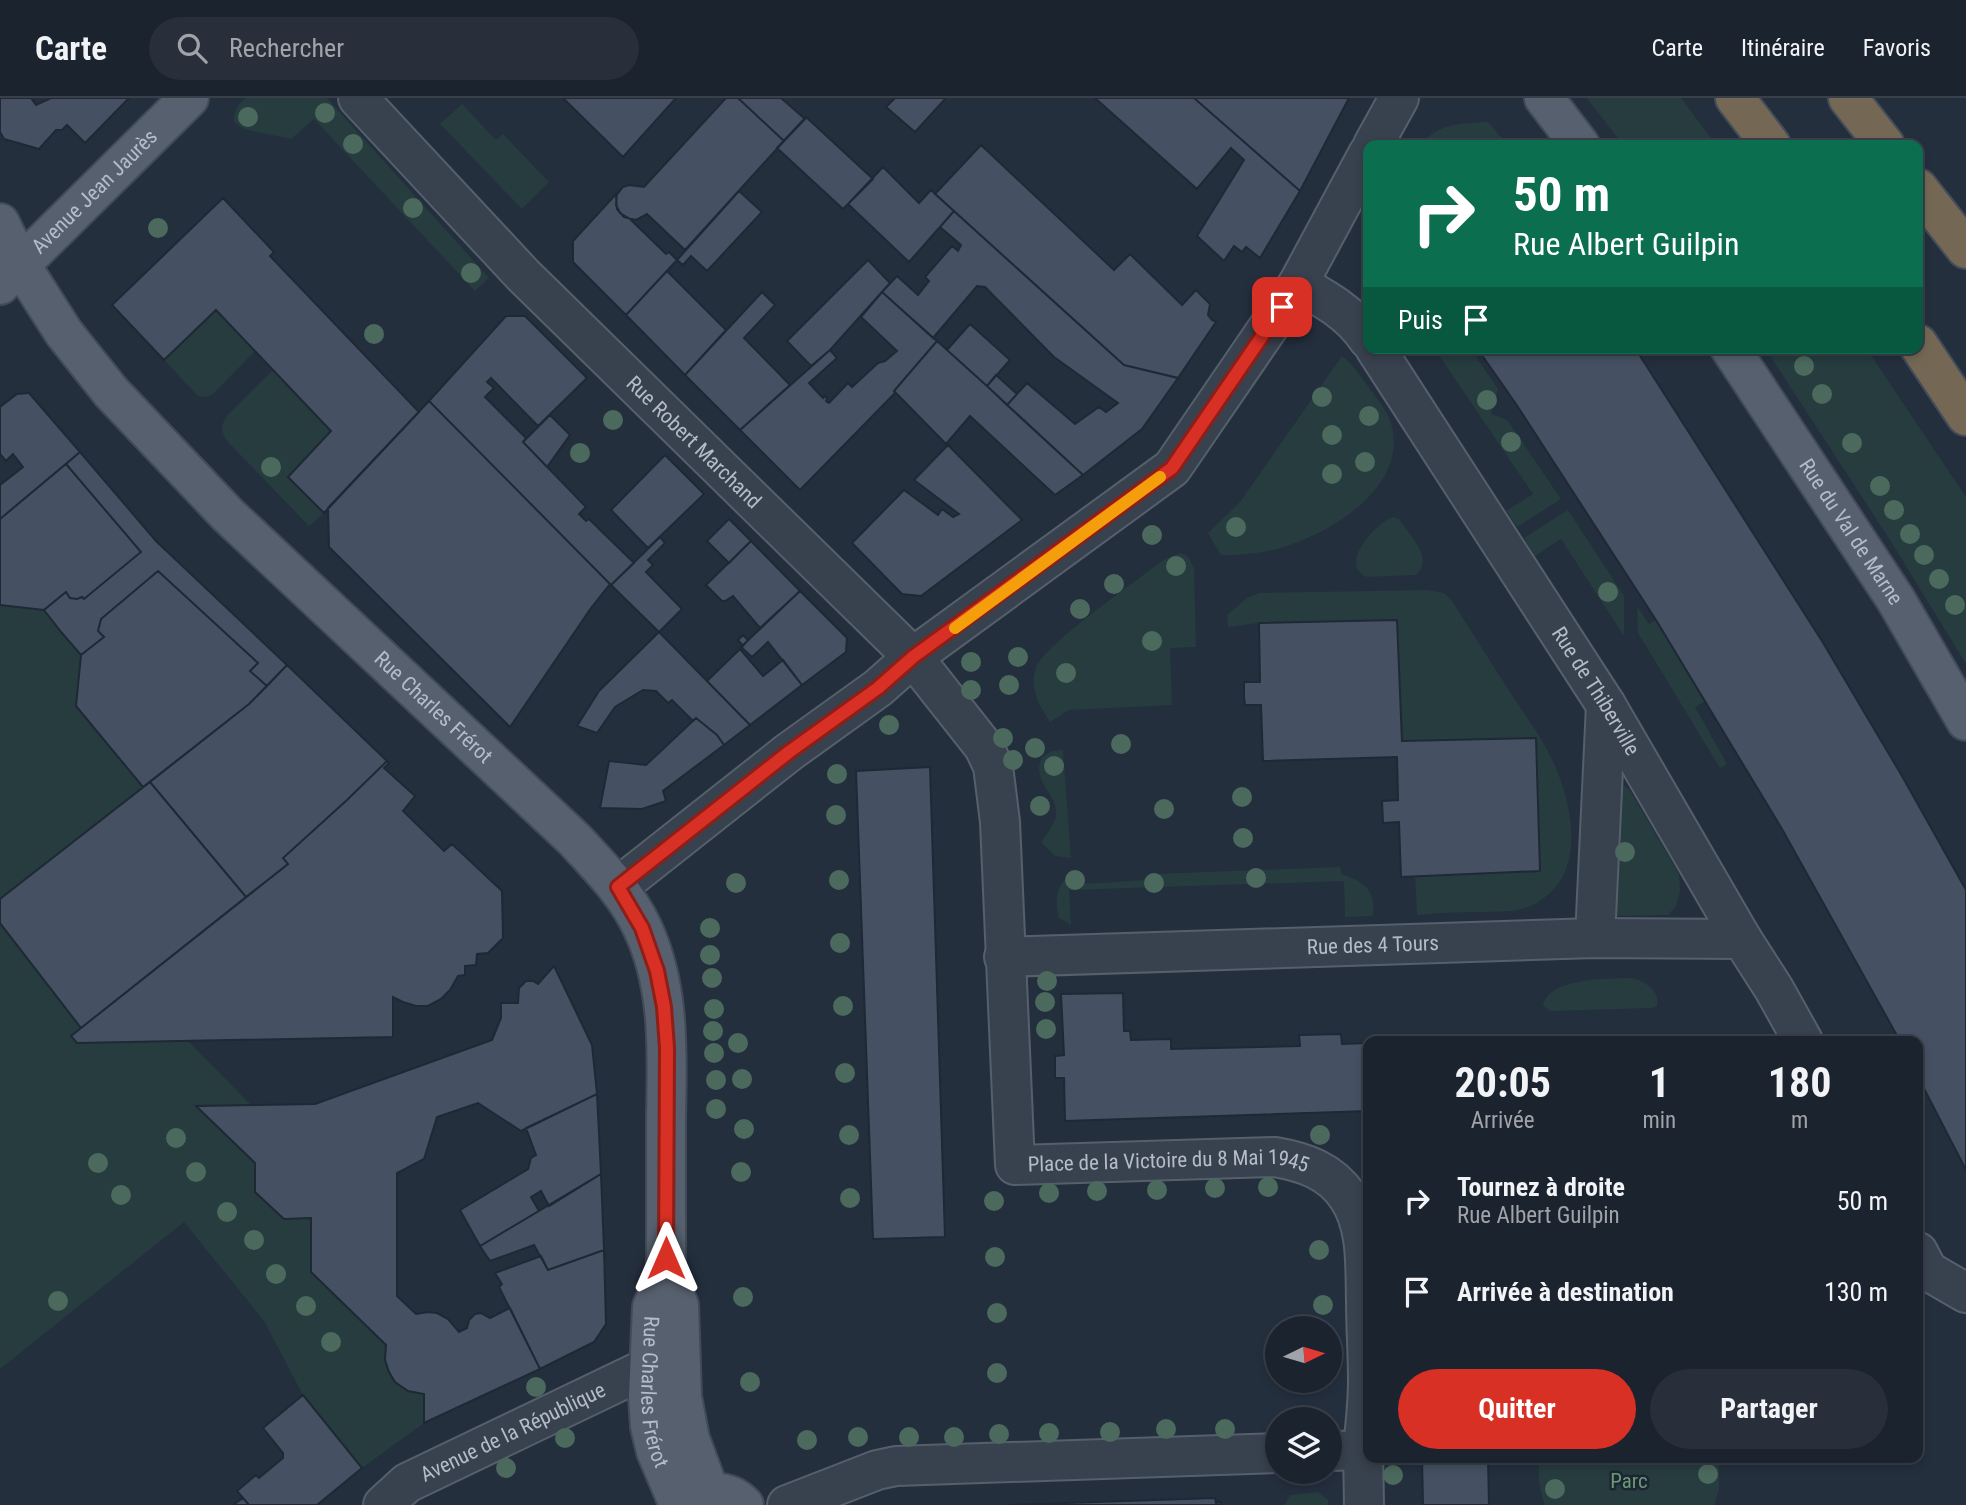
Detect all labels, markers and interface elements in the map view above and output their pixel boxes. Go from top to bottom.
search box [149,17,639,80]
text: Carte [35,29,107,68]
icon: search [173,29,211,67]
text: Rechercher [229,33,344,63]
text: Carte [1652,34,1703,62]
text: Itinéraire [1741,34,1825,62]
text: Favoris [1863,34,1931,62]
street label: Avenue Jean Jaurès [27,124,162,259]
text: 50 m [1513,166,1610,223]
icon: right [1398,168,1489,259]
text: Rue Albert Guilpin [1513,225,1739,263]
pin [1252,277,1312,337]
icon: arrive [1263,288,1301,326]
icon: arrive [1457,301,1495,339]
text: Puis [1398,305,1443,335]
street label: Rue Robert Marchand [622,371,766,513]
street label: Rue du Val de Marne [1794,454,1908,609]
street label: Rue de Thiberville [1547,622,1645,760]
street label: Rue Charles Frérot [370,646,497,768]
street label: Rue des 4 Tours [1306,931,1439,959]
text: 20:05 [1455,1058,1551,1107]
text: 1 [1649,1058,1670,1107]
text: 180 [1768,1058,1831,1107]
text: Arrivée [1471,1107,1535,1134]
text: min [1642,1107,1676,1134]
text: m [1791,1107,1808,1134]
street label: Place de la Victoire du 8 Mai 1945 [1027,1145,1312,1177]
text: Tournez à droite [1457,1172,1625,1202]
icon: right [1398,1182,1436,1220]
text: 50 m [1837,1186,1888,1216]
text: Rue Albert Guilpin [1457,1202,1620,1229]
position arrow [629,1221,703,1295]
icon: arrive [1398,1273,1436,1311]
text: Arrivée à destination [1457,1277,1674,1307]
text: 130 m [1824,1277,1888,1307]
street label: Rue Charles Frérot [636,1316,674,1471]
north arrow [1265,1316,1342,1393]
map controls [1265,1316,1342,1484]
button: Quitter [1398,1369,1636,1449]
button: Partager [1650,1369,1888,1449]
street label: Avenue de la République [417,1378,609,1487]
button: layers [1265,1407,1342,1484]
park label: Parc [1610,1469,1648,1493]

